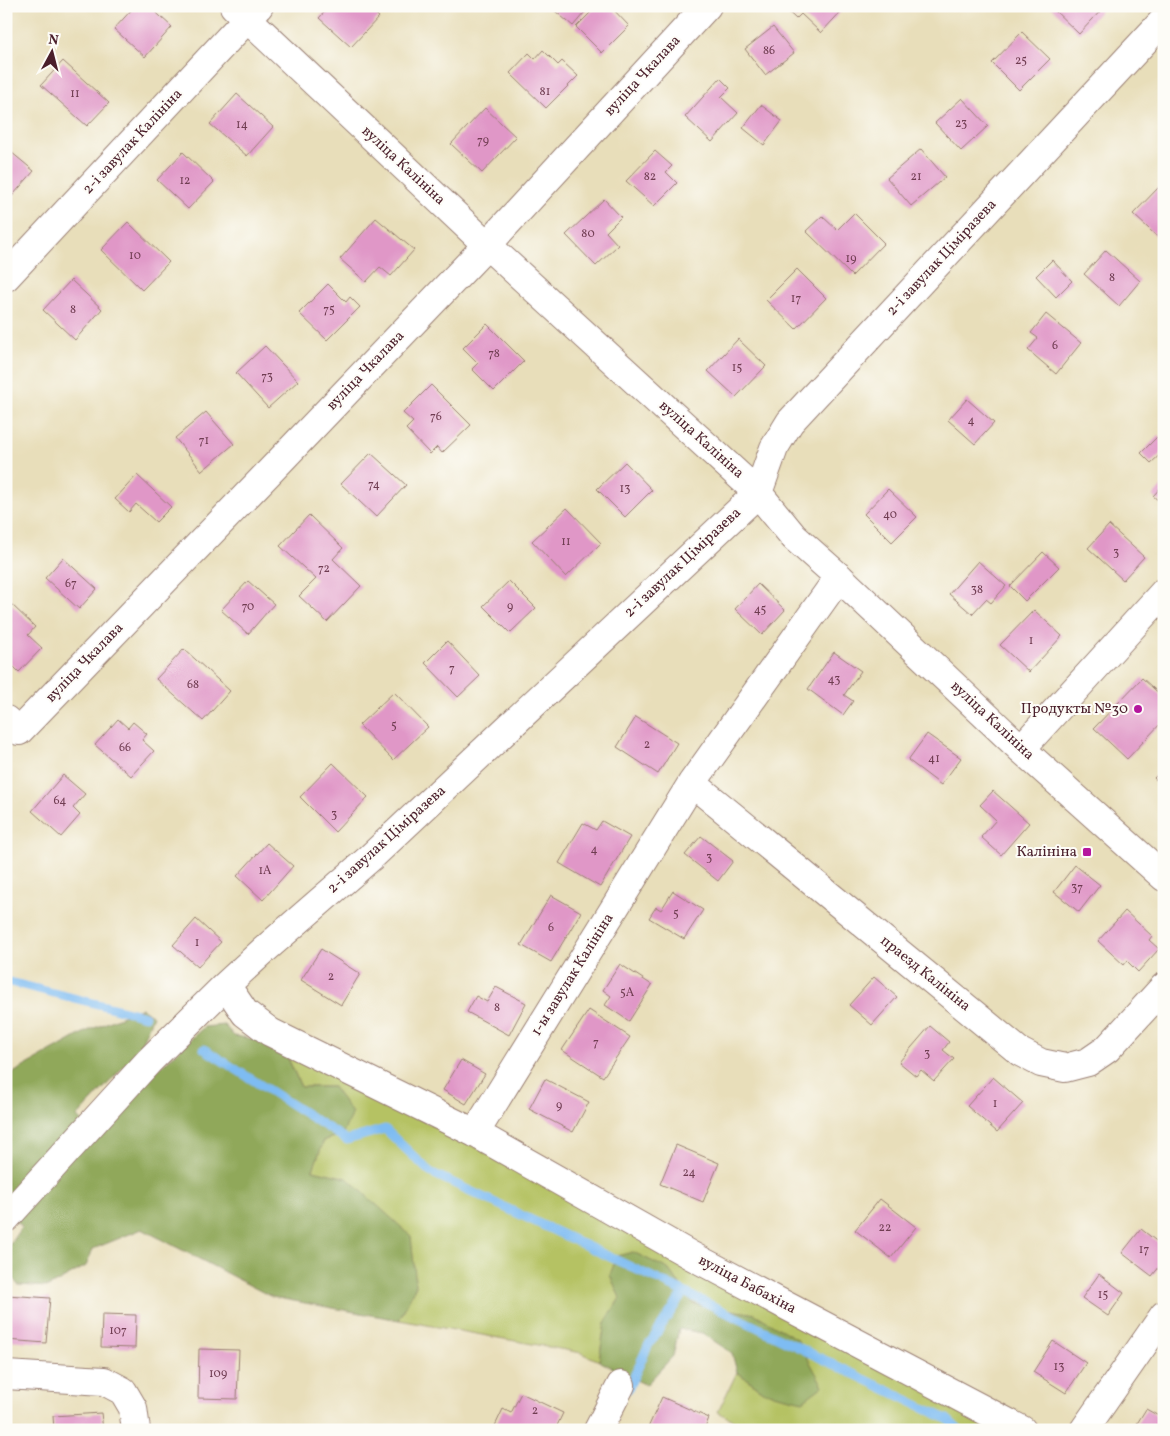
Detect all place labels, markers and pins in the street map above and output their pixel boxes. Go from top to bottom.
place label: Продукты №30 [1021,699,1128,720]
marker: Продукты №30 [1132,703,1144,715]
place label: Калініна [1016,842,1077,863]
marker: Калініна [1081,846,1093,858]

